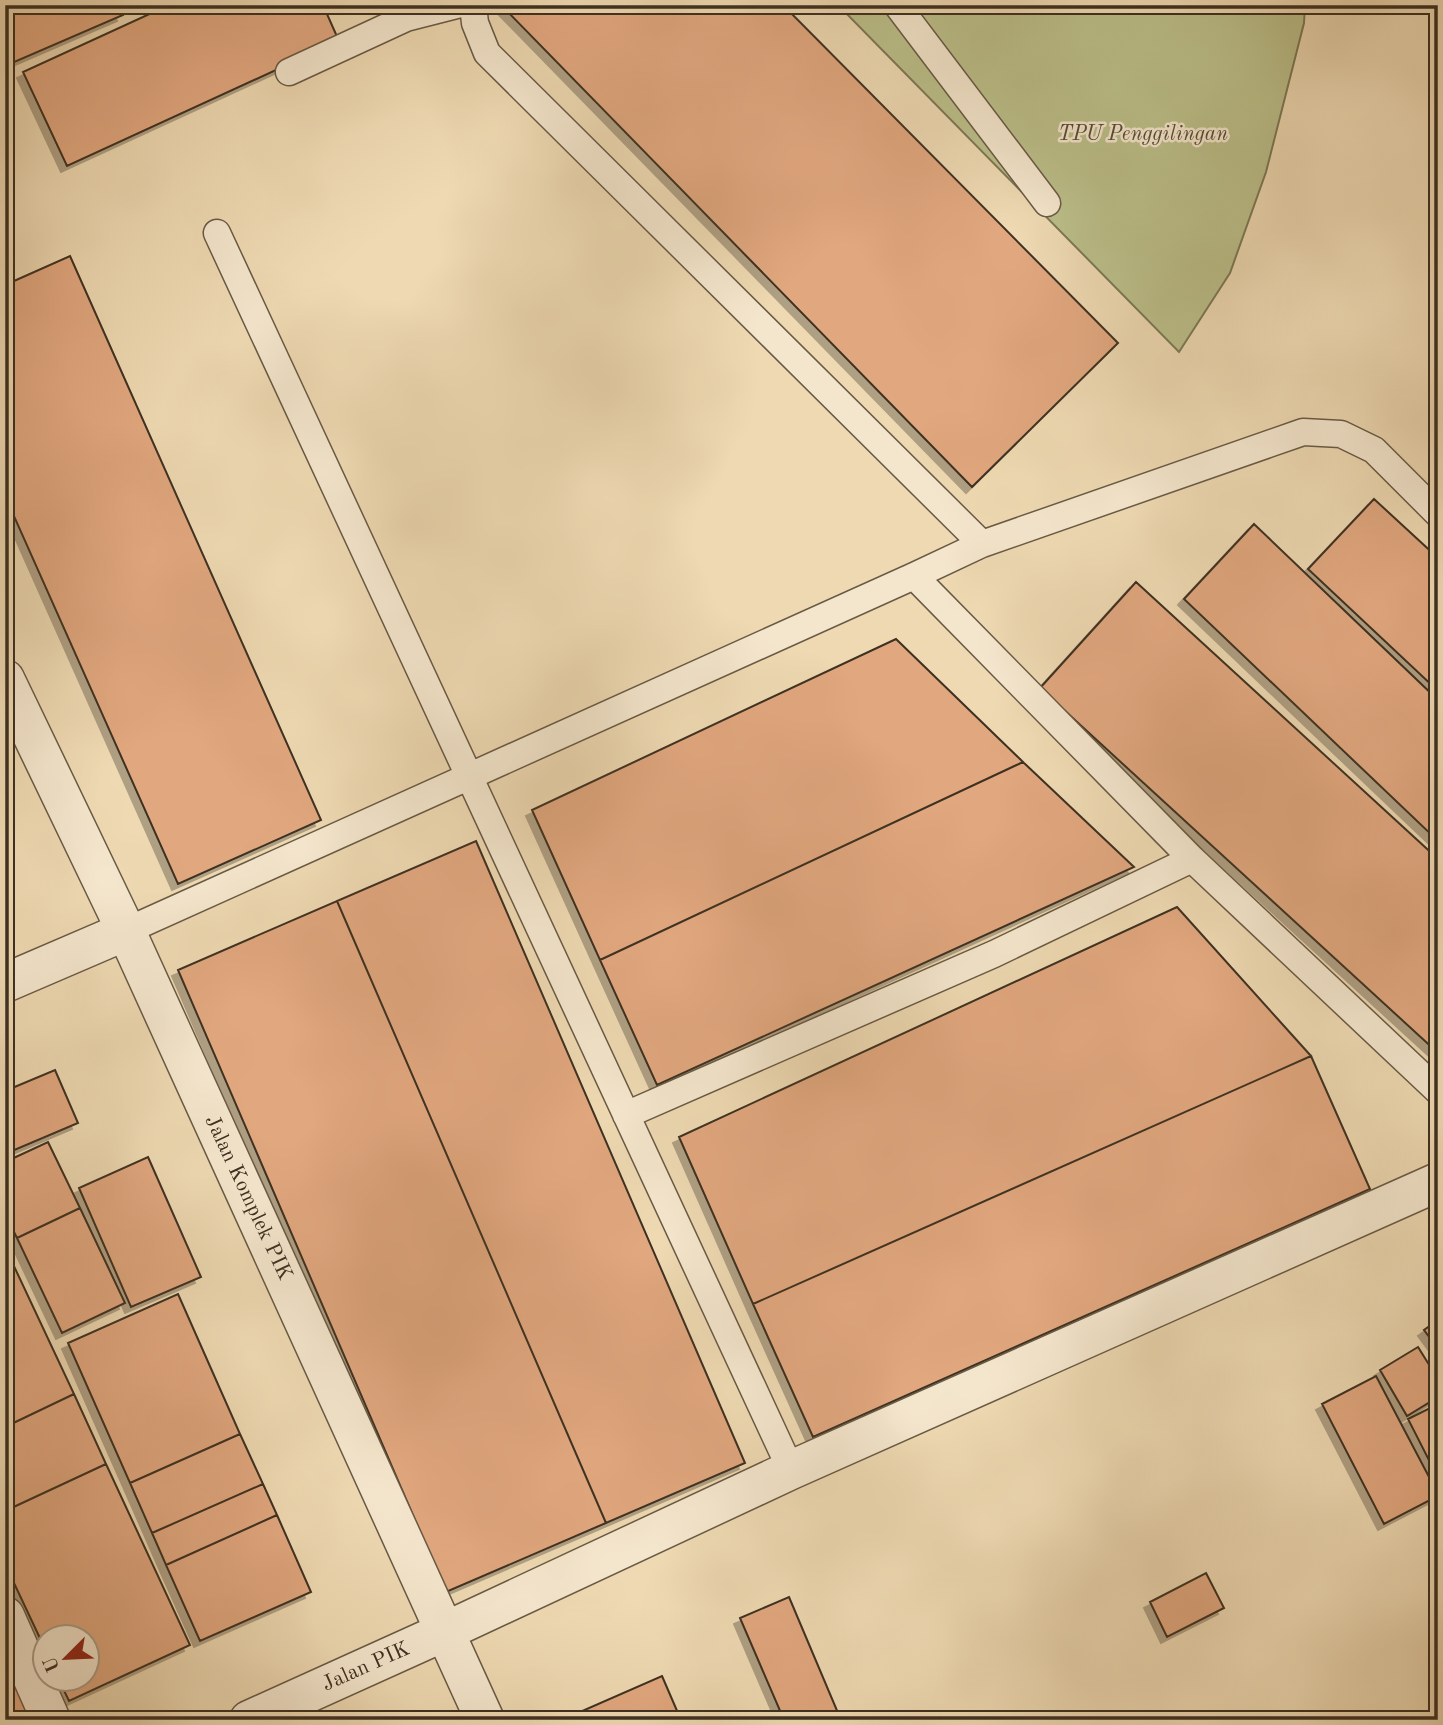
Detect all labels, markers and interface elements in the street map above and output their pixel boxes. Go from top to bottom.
park label: TPU Penggilingan [1058,124,1228,145]
street label: Jalan Komplek PIK [201,1112,295,1284]
north arrow [32,1624,102,1694]
street label: Jalan PIK [319,1638,413,1696]
text: U [41,1653,65,1675]

